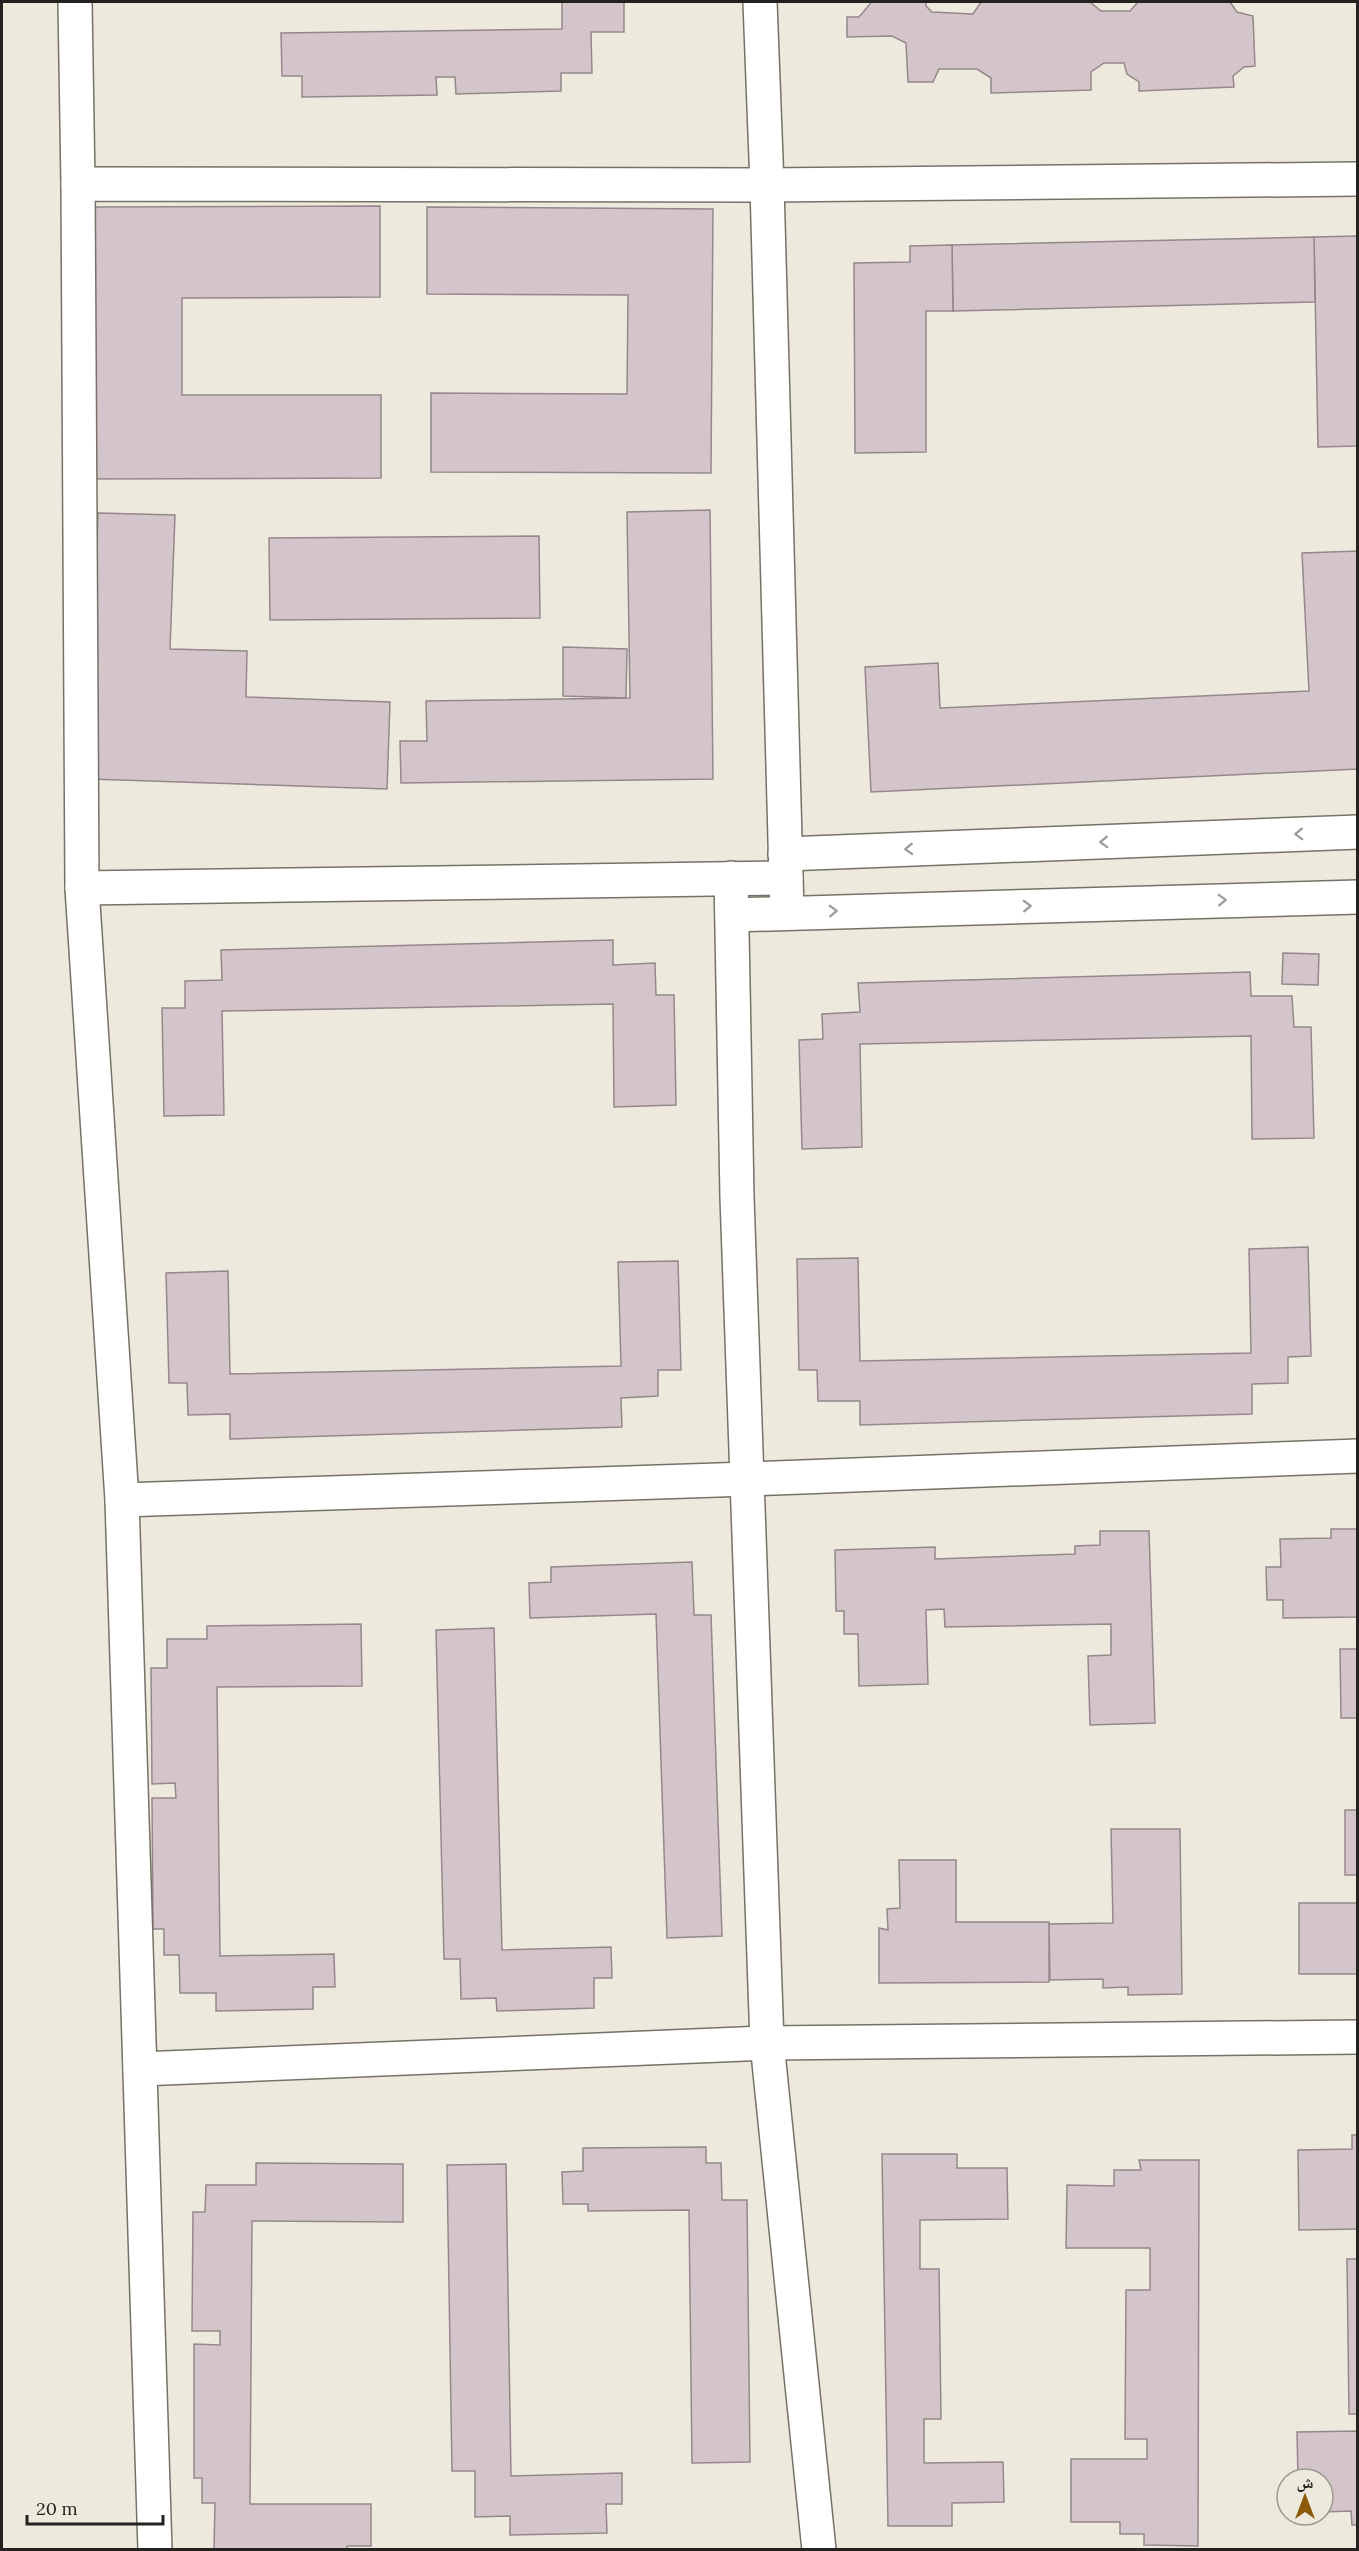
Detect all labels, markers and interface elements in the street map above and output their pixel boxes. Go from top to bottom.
one-way arrow [1295,828,1304,840]
one-way arrow [1100,835,1109,848]
one-way arrow [905,843,914,856]
one-way arrow [1218,894,1227,907]
one-way arrow [1023,899,1032,912]
one-way arrow [828,905,837,917]
north arrow [1275,2467,1335,2527]
text: ش [1297,2472,1314,2492]
scale bar [27,2488,164,2526]
text: 20 m [36,2497,78,2520]

